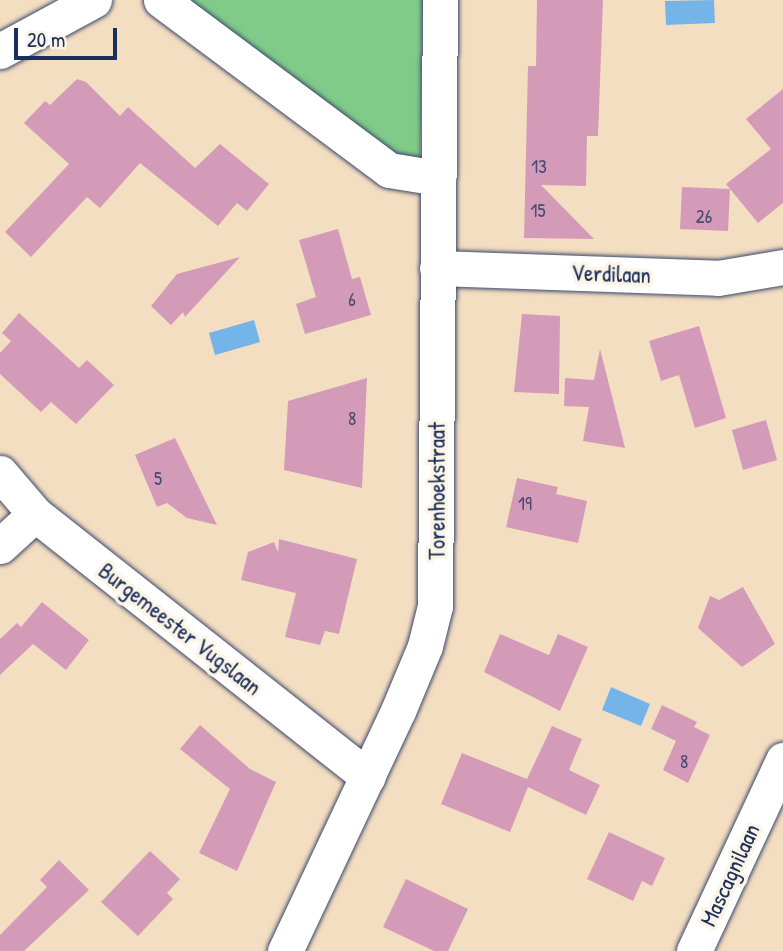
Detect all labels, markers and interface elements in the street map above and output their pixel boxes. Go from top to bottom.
scale bar [18,14,121,58]
text: 20 m [27,25,65,54]
house number: 13 [531,156,547,178]
house number: 15 [531,200,545,222]
house number: 26 [696,206,712,228]
street label: Verdilaan [571,259,651,289]
house number: 6 [348,289,356,311]
house number: 8 [348,408,356,430]
street label: Torenhoekstraat [423,422,451,560]
house number: 5 [154,468,162,490]
house number: 19 [518,493,532,515]
street label: Burgemeester Vugslaan [93,557,267,701]
house number: 8 [680,751,688,773]
street label: Mascagnilaan [694,819,766,931]

